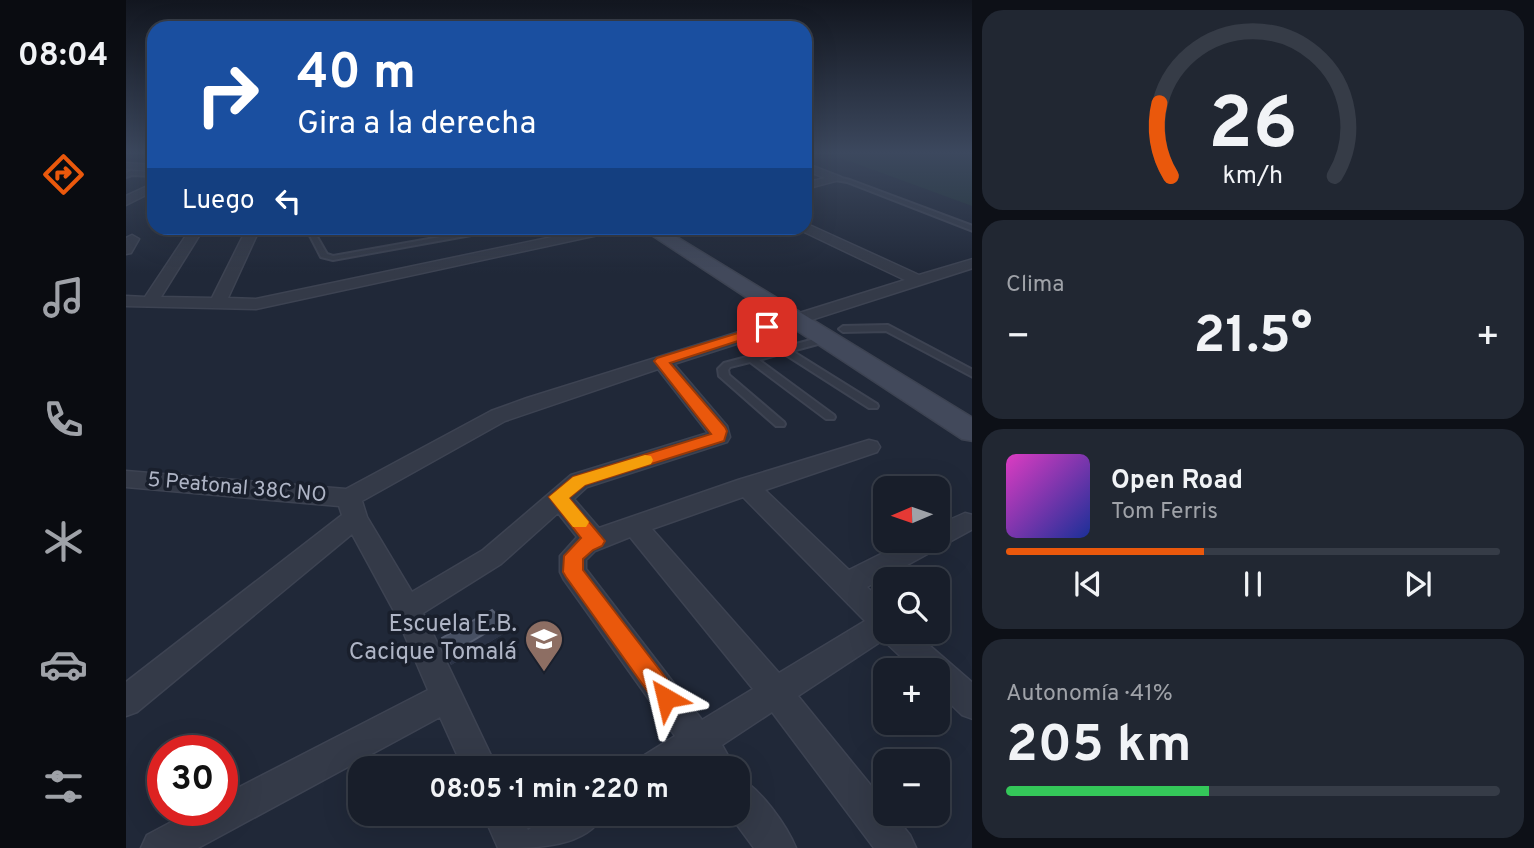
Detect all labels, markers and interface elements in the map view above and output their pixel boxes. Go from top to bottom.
text: 08:04 [18,37,108,77]
text: 40 m [297,44,416,106]
icon: right [182,49,273,140]
text: 26 [1208,82,1298,174]
text: Gira a la derecha [297,105,536,145]
icon: directions [39,150,88,199]
text: km/h [1223,161,1283,193]
icon: left [269,182,307,220]
text: Luego [182,185,255,218]
text: Clima [1006,271,1064,300]
icon: music [39,273,88,322]
pin [737,297,797,357]
text: 21.5° [1194,305,1312,371]
icon: arrive [748,308,786,346]
text: − [1006,314,1031,363]
text: + [1475,314,1500,363]
icon: phone [39,395,88,444]
text: Open Road [1111,465,1243,498]
street label: 5 Peatonal 38C NO [146,467,328,509]
north arrow [873,476,950,553]
map controls [873,476,950,826]
text: Tom Ferris [1111,498,1218,527]
icon: climate [39,517,88,566]
icon: previous [1069,565,1107,603]
icon: pause [1234,565,1272,603]
icon: next [1399,565,1437,603]
button: search [873,567,950,644]
place label: Escuela E.B. Cacique Tomalá [349,610,517,668]
school or university icon: Escuela E.B. Cacique Tomalá [523,618,565,673]
icon: car [39,640,88,689]
button: + [873,658,950,735]
position arrow [629,661,703,735]
text: Autonomía · 41% [1006,680,1173,709]
text: 205 km [1006,714,1191,780]
speed limit sign: 30 [147,735,238,826]
button: − [873,749,950,826]
icon: filters [39,762,88,811]
text: 08:05 · 1 min · 220 m [429,774,669,807]

